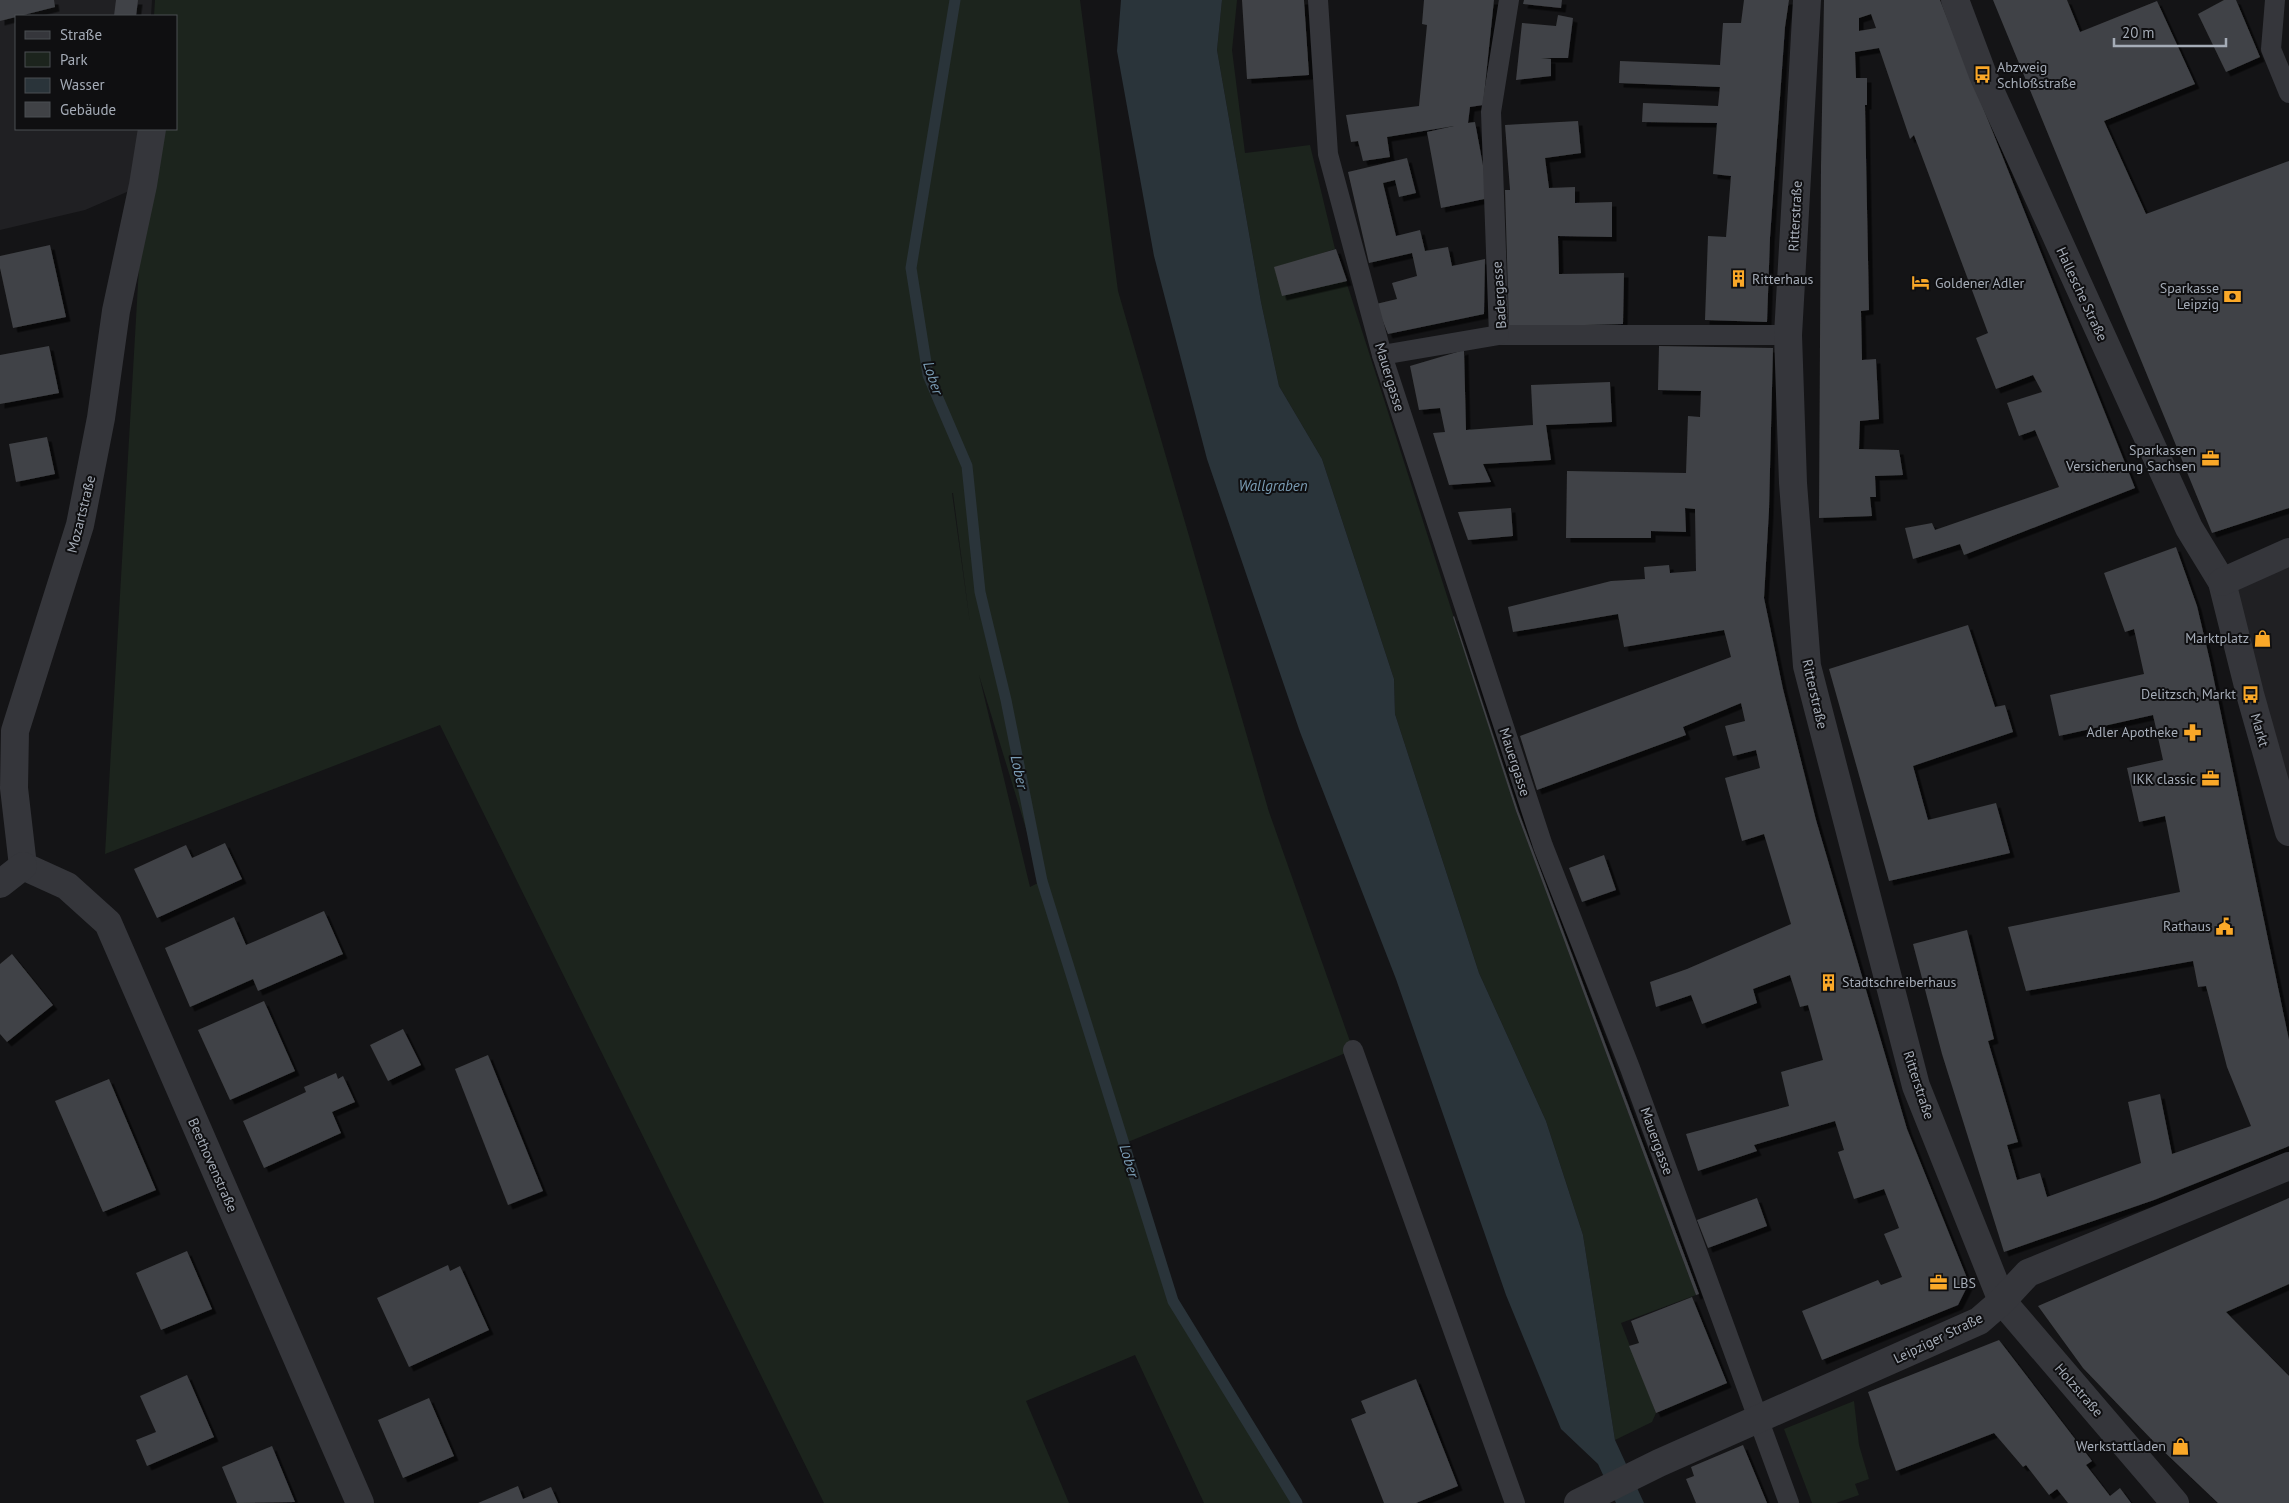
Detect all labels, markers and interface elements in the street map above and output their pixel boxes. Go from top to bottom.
legend [15,15,178,130]
scale bar [2114,15,2226,47]
text: 20 m [2122,23,2155,42]
text: Straße [60,25,102,44]
text: Park [60,50,88,69]
place label: Abzweig Schloßstraße [1997,58,2076,92]
bus stop icon: Abzweig Schloßstraße [1973,65,1993,85]
text: Wasser [60,75,105,94]
text: Gebäude [60,100,116,119]
street label: Ritterstraße [1784,180,1806,252]
street label: Hallesche Straße [2052,244,2112,344]
street label: Badergasse [1488,261,1510,329]
building icon: Ritterhaus [1728,269,1748,289]
place label: Ritterhaus [1752,270,1813,288]
hotel icon: Goldener Adler [1911,273,1931,293]
place label: Goldener Adler [1935,274,2025,292]
place label: Sparkasse Leipzig [2160,279,2219,313]
bank icon: Sparkasse Leipzig [2223,286,2243,306]
street label: Mauergasse [1371,341,1409,413]
water label: Lober [919,359,948,398]
place label: Sparkassen Versicherung Sachsen [2065,441,2196,475]
office icon: Sparkassen Versicherung Sachsen [2200,448,2220,468]
street label: Mozartstraße [63,473,99,555]
water label: Wallgraben [1238,476,1308,495]
shop icon: Marktplatz [2253,628,2273,648]
place label: Marktplatz [2185,629,2249,647]
street label: Ritterstraße [1798,657,1832,731]
bus stop icon: Delitzsch, Markt [2240,684,2260,704]
place label: Delitzsch, Markt [2141,685,2236,703]
street label: Markt [2247,711,2273,749]
pharmacy icon: Adler Apotheke [2182,722,2202,742]
place label: Adler Apotheke [2087,723,2178,741]
street label: Mauergasse [1495,726,1535,798]
water label: Lober [1007,753,1033,792]
office icon: IKK classic [2200,769,2220,789]
place label: IKK classic [2132,770,2196,788]
public building icon: Rathaus [2215,916,2235,936]
place label: Rathaus [2163,917,2211,935]
building icon: Stadtschreiberhaus [1818,972,1838,992]
place label: Stadtschreiberhaus [1842,973,1956,991]
street label: Ritterstraße [1899,1048,1939,1122]
street label: Mauergasse [1636,1105,1678,1177]
street label: Beethovenstraße [184,1115,242,1215]
water label: Lober [1115,1142,1144,1181]
office icon: LBS [1929,1273,1949,1293]
place label: LBS [1953,1274,1976,1292]
street label: Leipziger Straße [1890,1309,1986,1367]
street label: Holzstraße [2051,1360,2107,1420]
shop icon: Werkstattladen [2170,1436,2190,1456]
place label: Werkstattladen [2076,1437,2166,1455]

